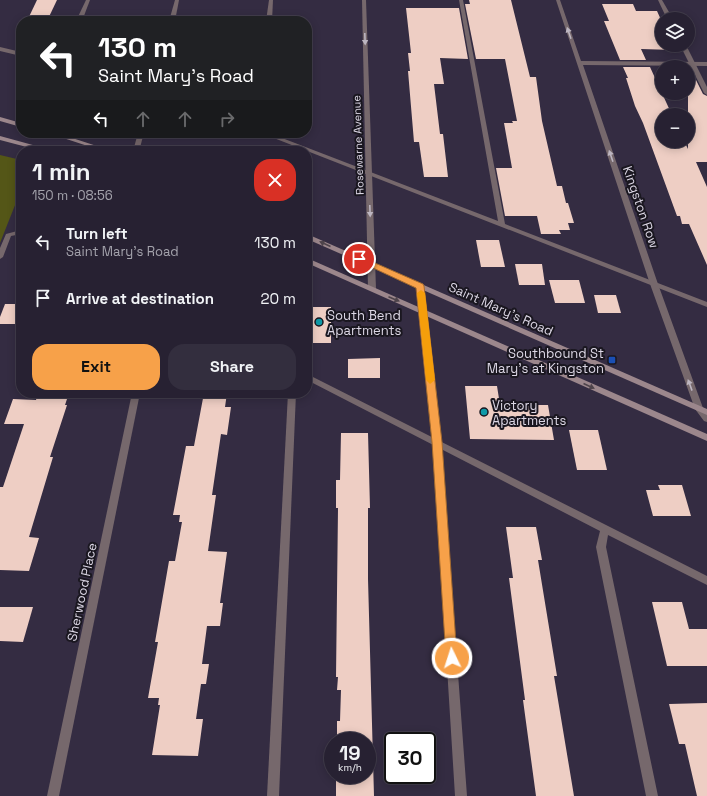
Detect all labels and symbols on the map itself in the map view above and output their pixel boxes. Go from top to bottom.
one-way arrow [566,26,572,38]
one-way arrow [362,33,369,45]
street label: Rosewarne Avenue [349,95,367,195]
one-way arrow [608,150,614,162]
street label: Kingston Row [619,164,663,250]
one-way arrow [367,205,373,218]
one-way arrow [320,241,331,247]
pin [342,242,376,276]
street label: Saint Mary's Road [446,278,556,340]
one-way arrow [388,296,400,302]
place label: South Bend Apartments [327,307,402,339]
marker: South Bend Apartments [314,317,324,327]
place label: Southbound St Mary's at Kingston [487,345,604,377]
marker: Southbound St Mary's at Kingston [607,355,617,365]
one-way arrow [687,378,693,390]
one-way arrow [584,383,596,389]
place label: Victory Apartments [492,397,567,429]
marker: Victory Apartments [479,407,489,417]
street label: Sherwood Place [63,541,101,643]
position arrow [431,637,473,679]
speed limit sign: 30 [384,732,436,784]

